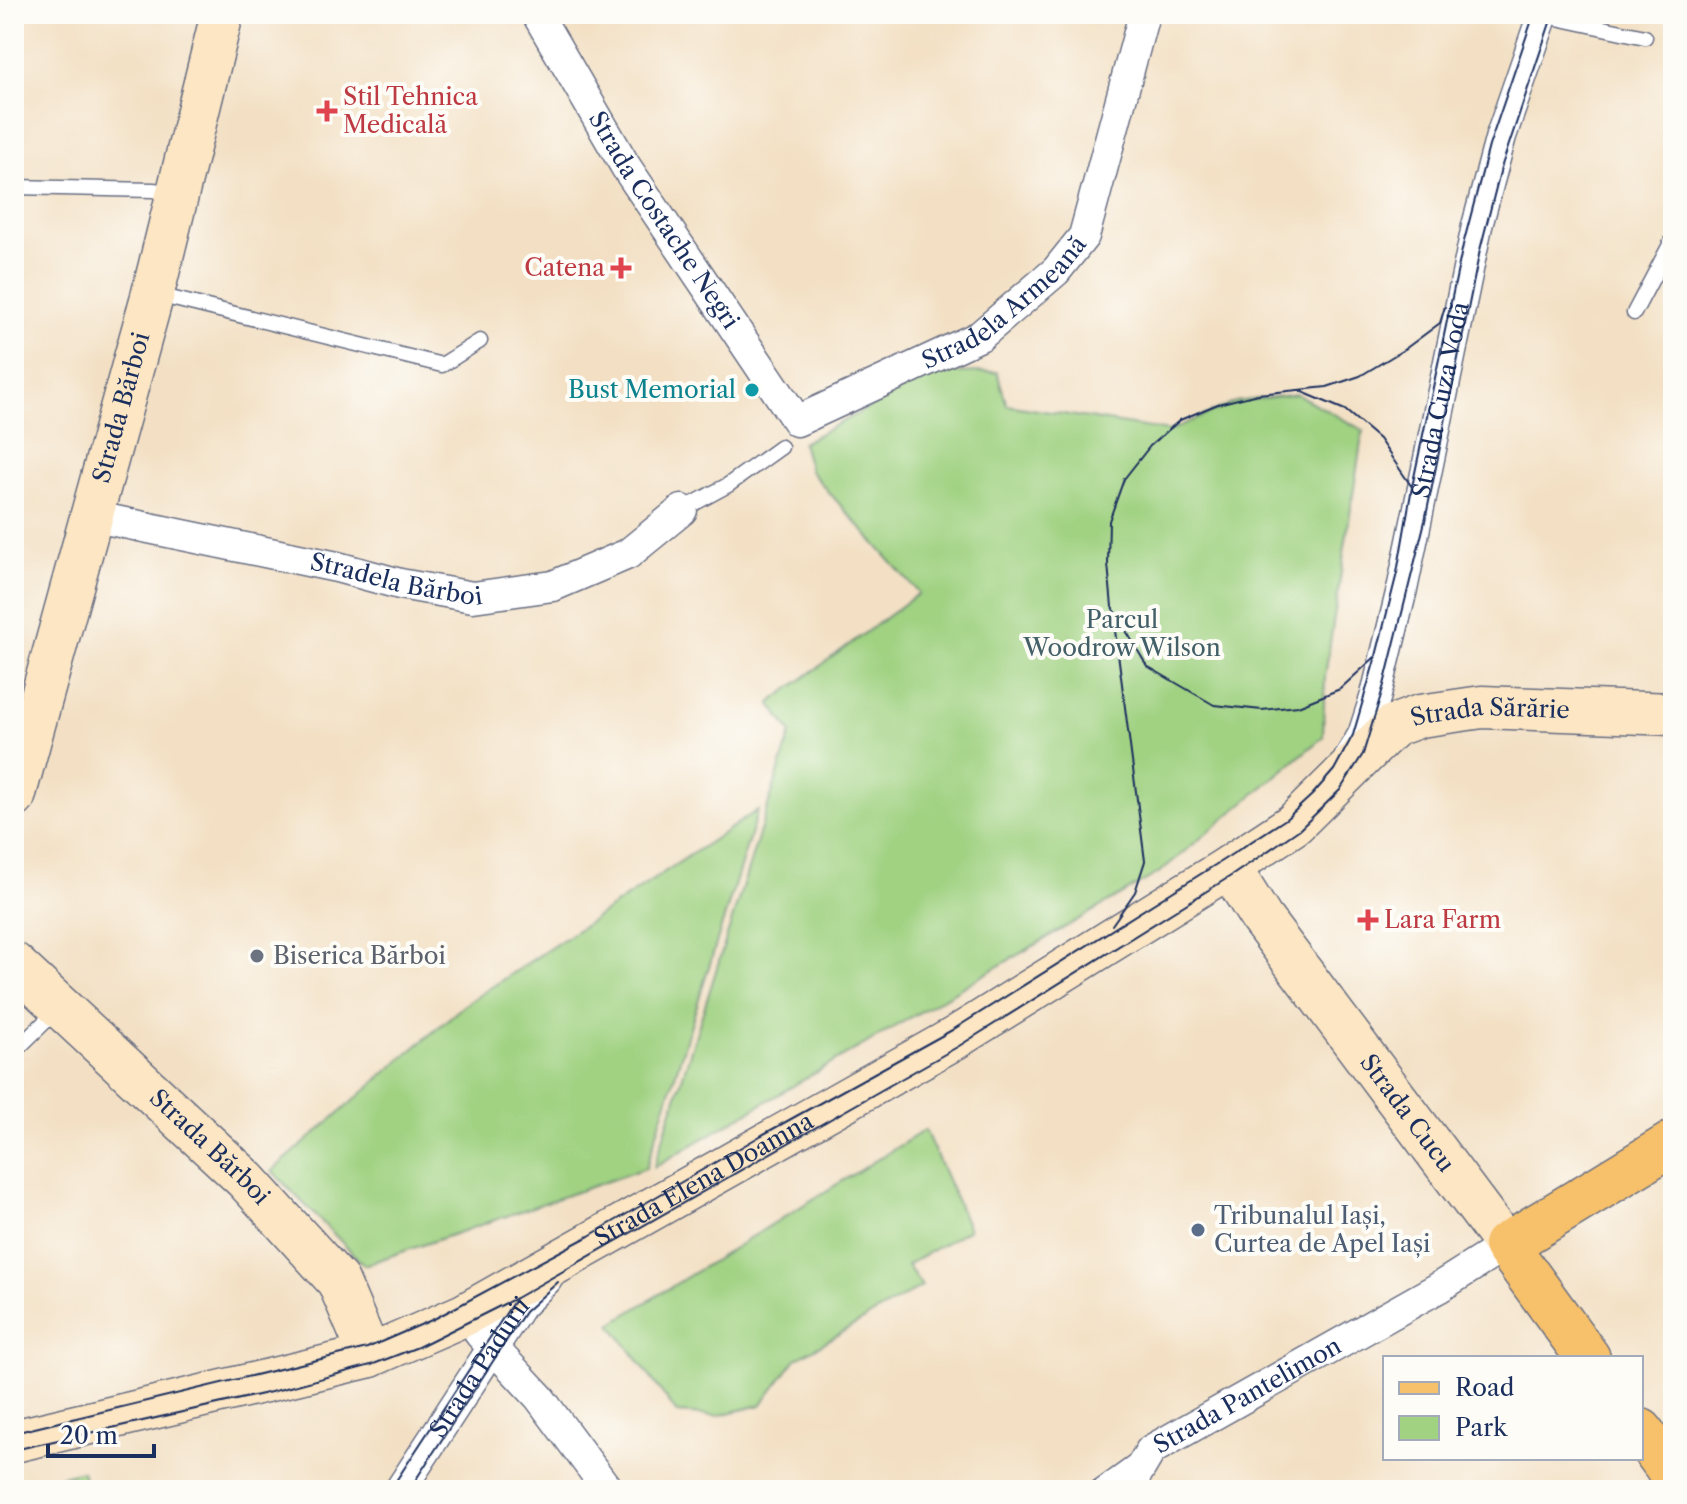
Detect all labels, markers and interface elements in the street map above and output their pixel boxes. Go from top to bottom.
place label: Stil Tehnica Medicală [343,82,478,139]
marker: Stil Tehnica Medicală [318,102,336,120]
street label: Strada Costache Negri [583,106,746,334]
street label: Stradela Armeană [917,230,1092,375]
place label: Catena [524,253,605,282]
marker: Catena [612,259,630,277]
street label: Strada Cuza Vodă [1406,299,1475,501]
street label: Strada Bărboi [86,329,156,486]
place label: Bust Memorial [568,375,736,404]
marker: Bust Memorial [743,381,761,399]
street label: Stradela Bărboi [308,547,484,611]
park label: Parcul Woodrow Wilson [1022,605,1221,662]
street label: Strada Sărărie [1406,692,1570,732]
place label: Lara Farm [1384,905,1501,934]
marker: Lara Farm [1359,911,1377,929]
place label: Biserica Bărboi [273,941,446,970]
marker: Biserica Bărboi [248,947,266,965]
street label: Strada Cucu [1354,1048,1461,1178]
street label: Strada Bărboi [144,1083,276,1211]
street label: Strada Elena Doamna [589,1106,819,1252]
place label: Tribunalul Iași, Curtea de Apel Iași [1214,1201,1430,1258]
marker: Tribunalul Iași, Curtea de Apel Iași [1189,1221,1207,1239]
street label: Strada Pădurii [423,1290,535,1443]
street label: Strada Pantelimon [1148,1331,1346,1460]
legend [1383,1356,1643,1460]
text: Road [1455,1373,1515,1402]
scale bar [48,1408,154,1458]
text: Park [1455,1413,1508,1442]
text: 20 m [60,1421,118,1450]

